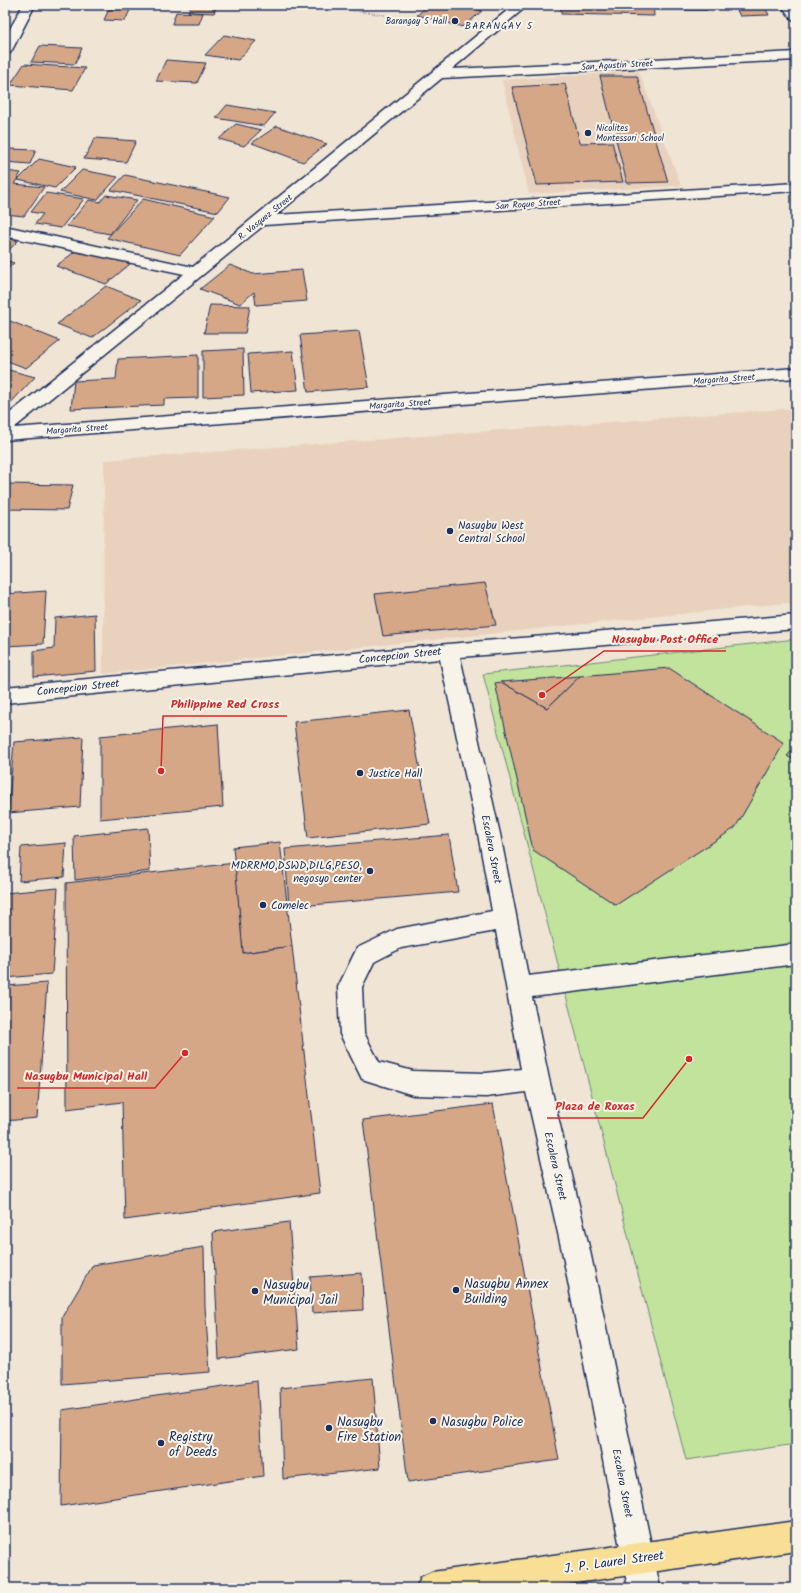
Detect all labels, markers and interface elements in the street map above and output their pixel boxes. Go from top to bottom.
place label: Barangay 5 Hall [386,14,448,29]
marker: Barangay 5 Hall [450,16,460,26]
district label: BARANGAY 5 [465,18,533,34]
street label: San Agustin Street [581,56,654,75]
place label: Nicolites Montessori School [596,121,665,146]
marker: Nicolites Montessori School [583,128,593,138]
street label: R. Vasquez Street [235,190,296,244]
street label: San Roque Street [495,195,562,214]
street label: Margarita Street [693,370,756,389]
street label: Margarita Street [369,395,432,414]
street label: Margarita Street [46,420,109,439]
place label: Nasugbu West Central School [458,517,525,548]
marker: Nasugbu West Central School [445,526,455,536]
callout: Nasugbu Post Office [604,627,726,651]
text: Nasugbu Post Office [612,630,718,649]
street label: Concepcion Street [358,643,443,669]
street label: Concepcion Street [36,675,121,701]
callout: Philippine Red Cross [163,692,287,716]
text: Philippine Red Cross [171,695,280,714]
place label: Justice Hall [368,765,422,783]
marker: Justice Hall [355,768,365,778]
street label: Escalera Street [476,813,507,886]
place label: MDRRMO,DSWD,DILG,PESO, negosyo center [231,857,363,888]
marker: MDRRMO,DSWD,DILG,PESO, negosyo center [365,866,375,876]
place label: Comelec [271,897,309,915]
marker: Comelec [258,900,268,910]
callout: Nasugbu Municipal Hall [17,1064,155,1088]
text: Nasugbu Municipal Hall [25,1067,148,1086]
callout: Plaza de Roxas [547,1094,643,1118]
text: Plaza de Roxas [555,1097,635,1116]
street label: Escalera Street [538,1130,572,1203]
place label: Nasugbu Annex Building [464,1274,549,1310]
place label: Nasugbu Municipal Jail [263,1275,338,1311]
marker: Nasugbu Annex Building [451,1285,461,1295]
marker: Nasugbu Municipal Jail [250,1286,260,1296]
place label: Nasugbu Fire Station [337,1412,401,1448]
place label: Nasugbu Police [441,1412,523,1433]
marker: Nasugbu Police [428,1416,438,1426]
marker: Nasugbu Fire Station [324,1423,334,1433]
place label: Registry of Deeds [169,1427,218,1463]
marker: Registry of Deeds [156,1438,166,1448]
street label: Escalera Street [607,1447,638,1520]
street label: J. P. Laurel Street [563,1545,666,1580]

